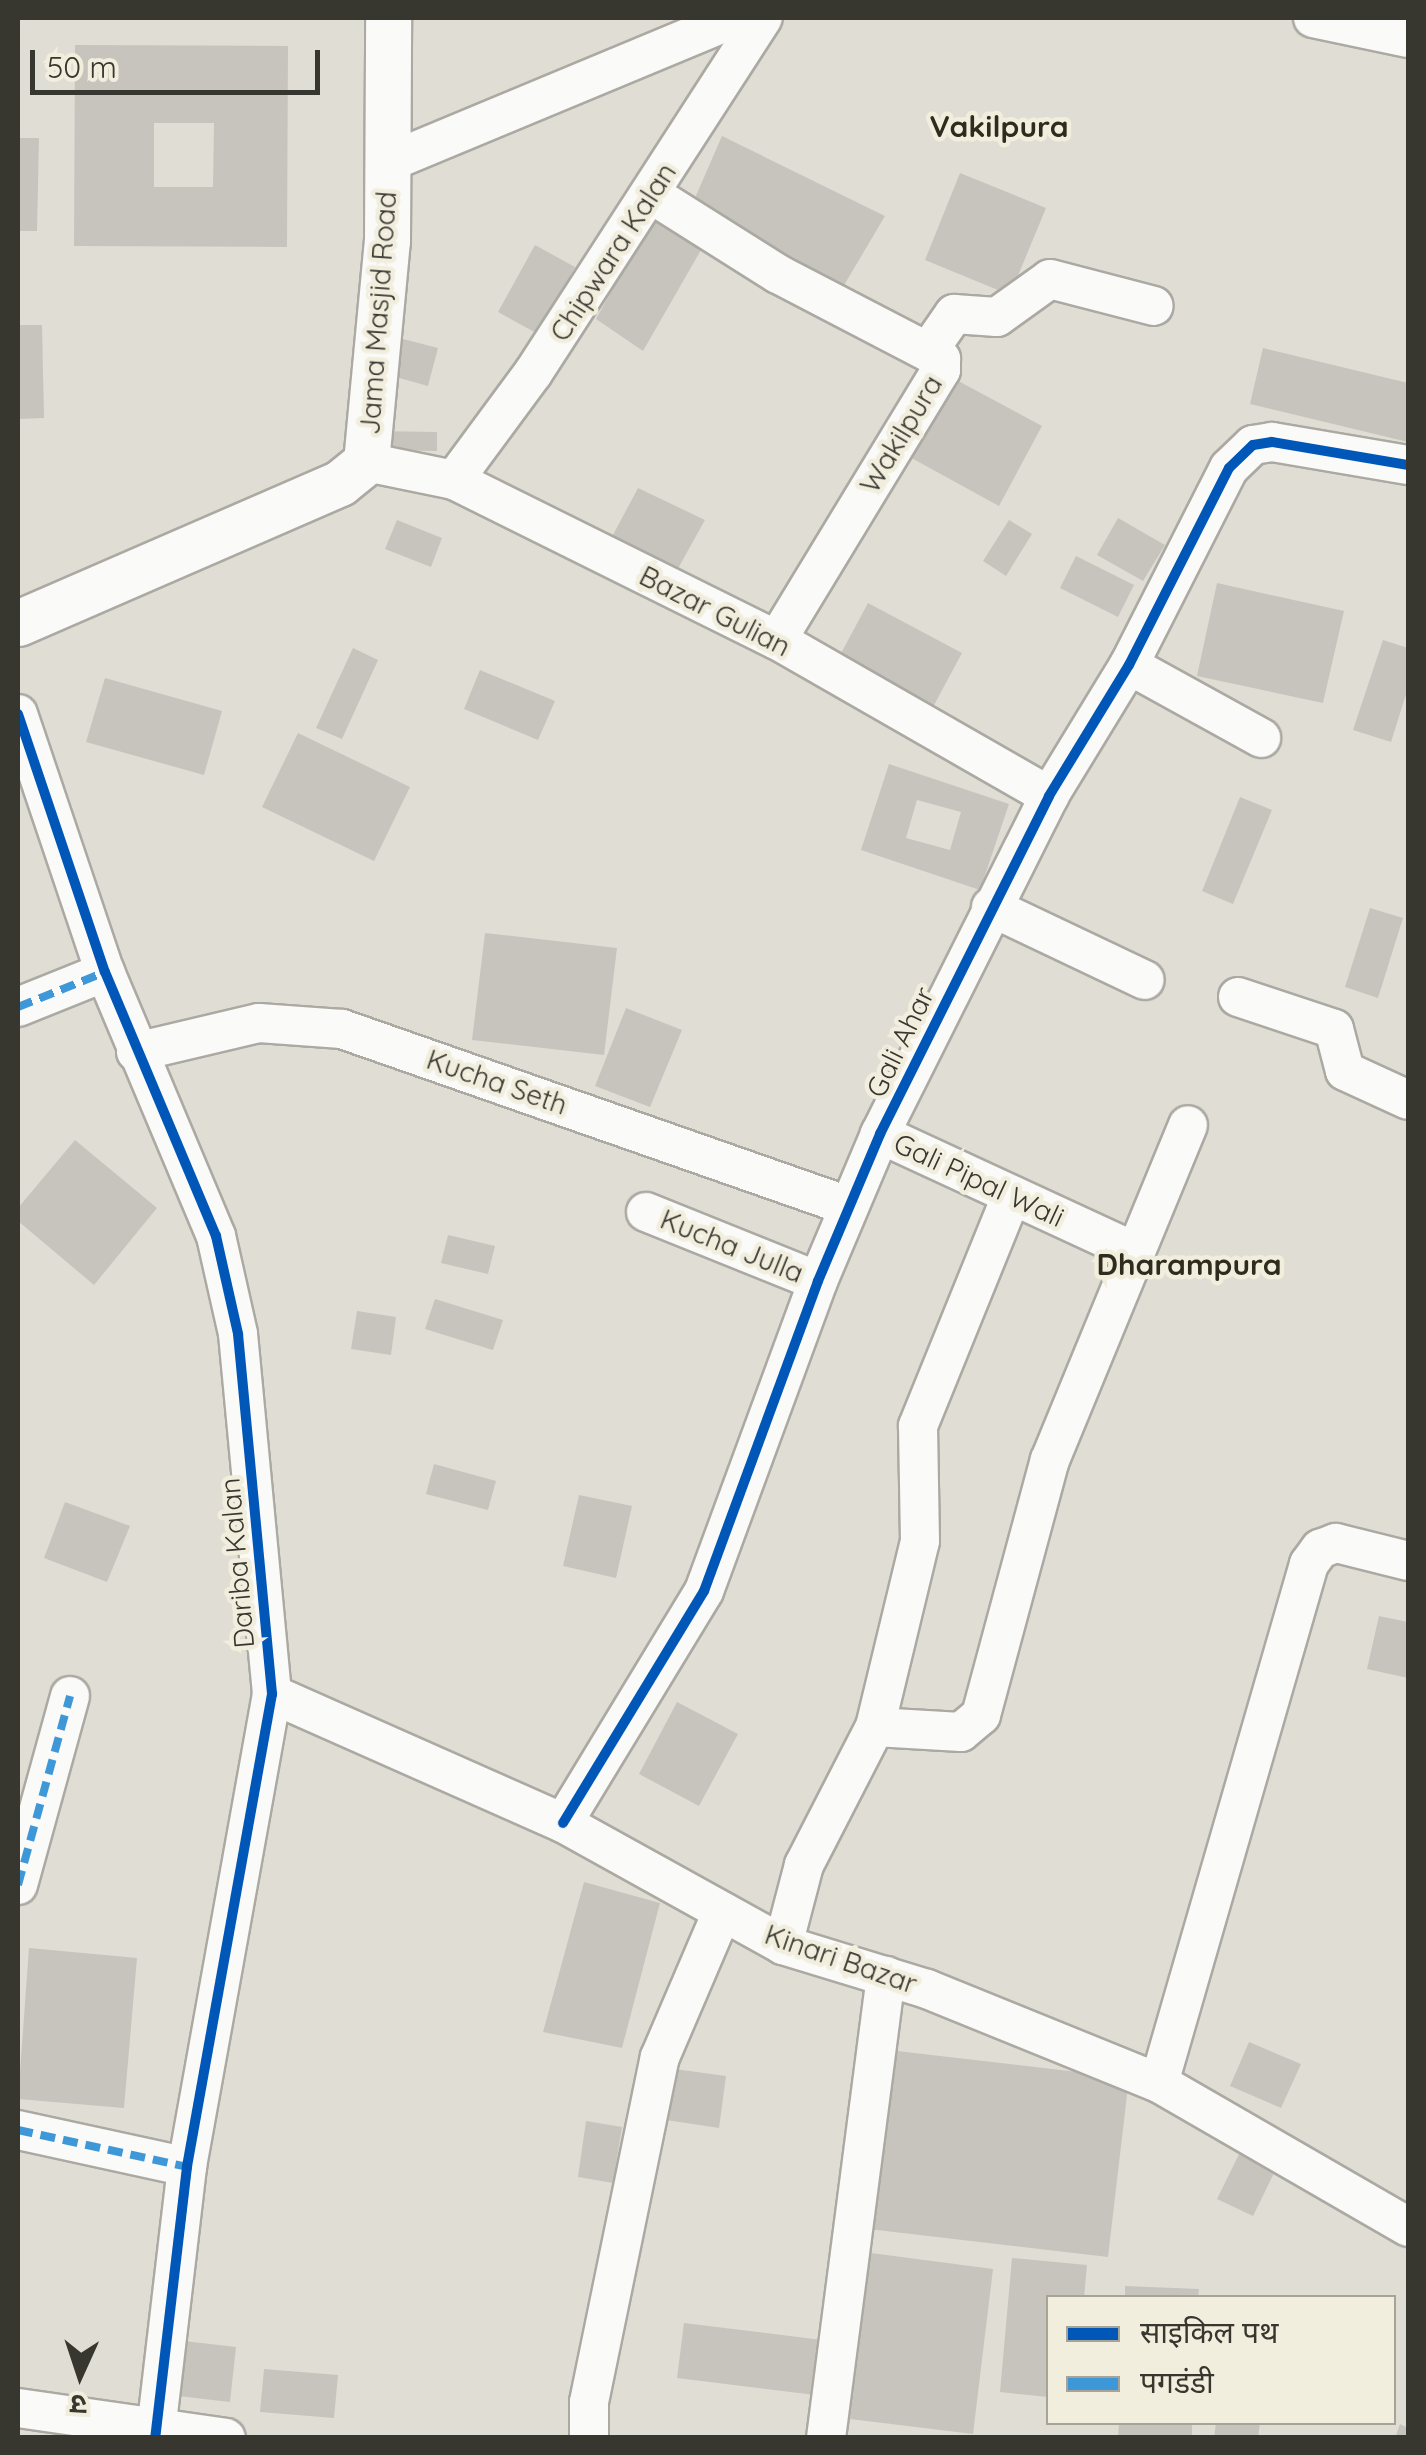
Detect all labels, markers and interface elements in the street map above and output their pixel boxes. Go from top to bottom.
scale bar [35,30,325,92]
text: 50 m [47,48,117,86]
district label: Vakilpura [930,108,1068,144]
street label: Chipwara Kalan [543,157,683,347]
street label: Jama Masjid Road [353,190,403,436]
street label: Wakilpura [853,369,949,499]
street label: Bazar Gulian [634,559,796,663]
street label: Gali Ahar [859,981,941,1103]
street label: Kucha Seth [422,1042,572,1122]
street label: Gali Pipal Wali [889,1126,1069,1234]
street label: Kucha Julla [656,1202,808,1290]
district label: Dharampura [1097,1246,1281,1282]
street label: Dariba Kalan [213,1476,261,1650]
street label: Kinari Bazar [760,1917,922,2001]
legend [1046,2295,1396,2425]
text: साइकिल पथ [1140,2313,1278,2351]
north arrow [30,2325,130,2425]
text: पगडंडी [1140,2363,1214,2401]
text: उ [69,2388,88,2423]

